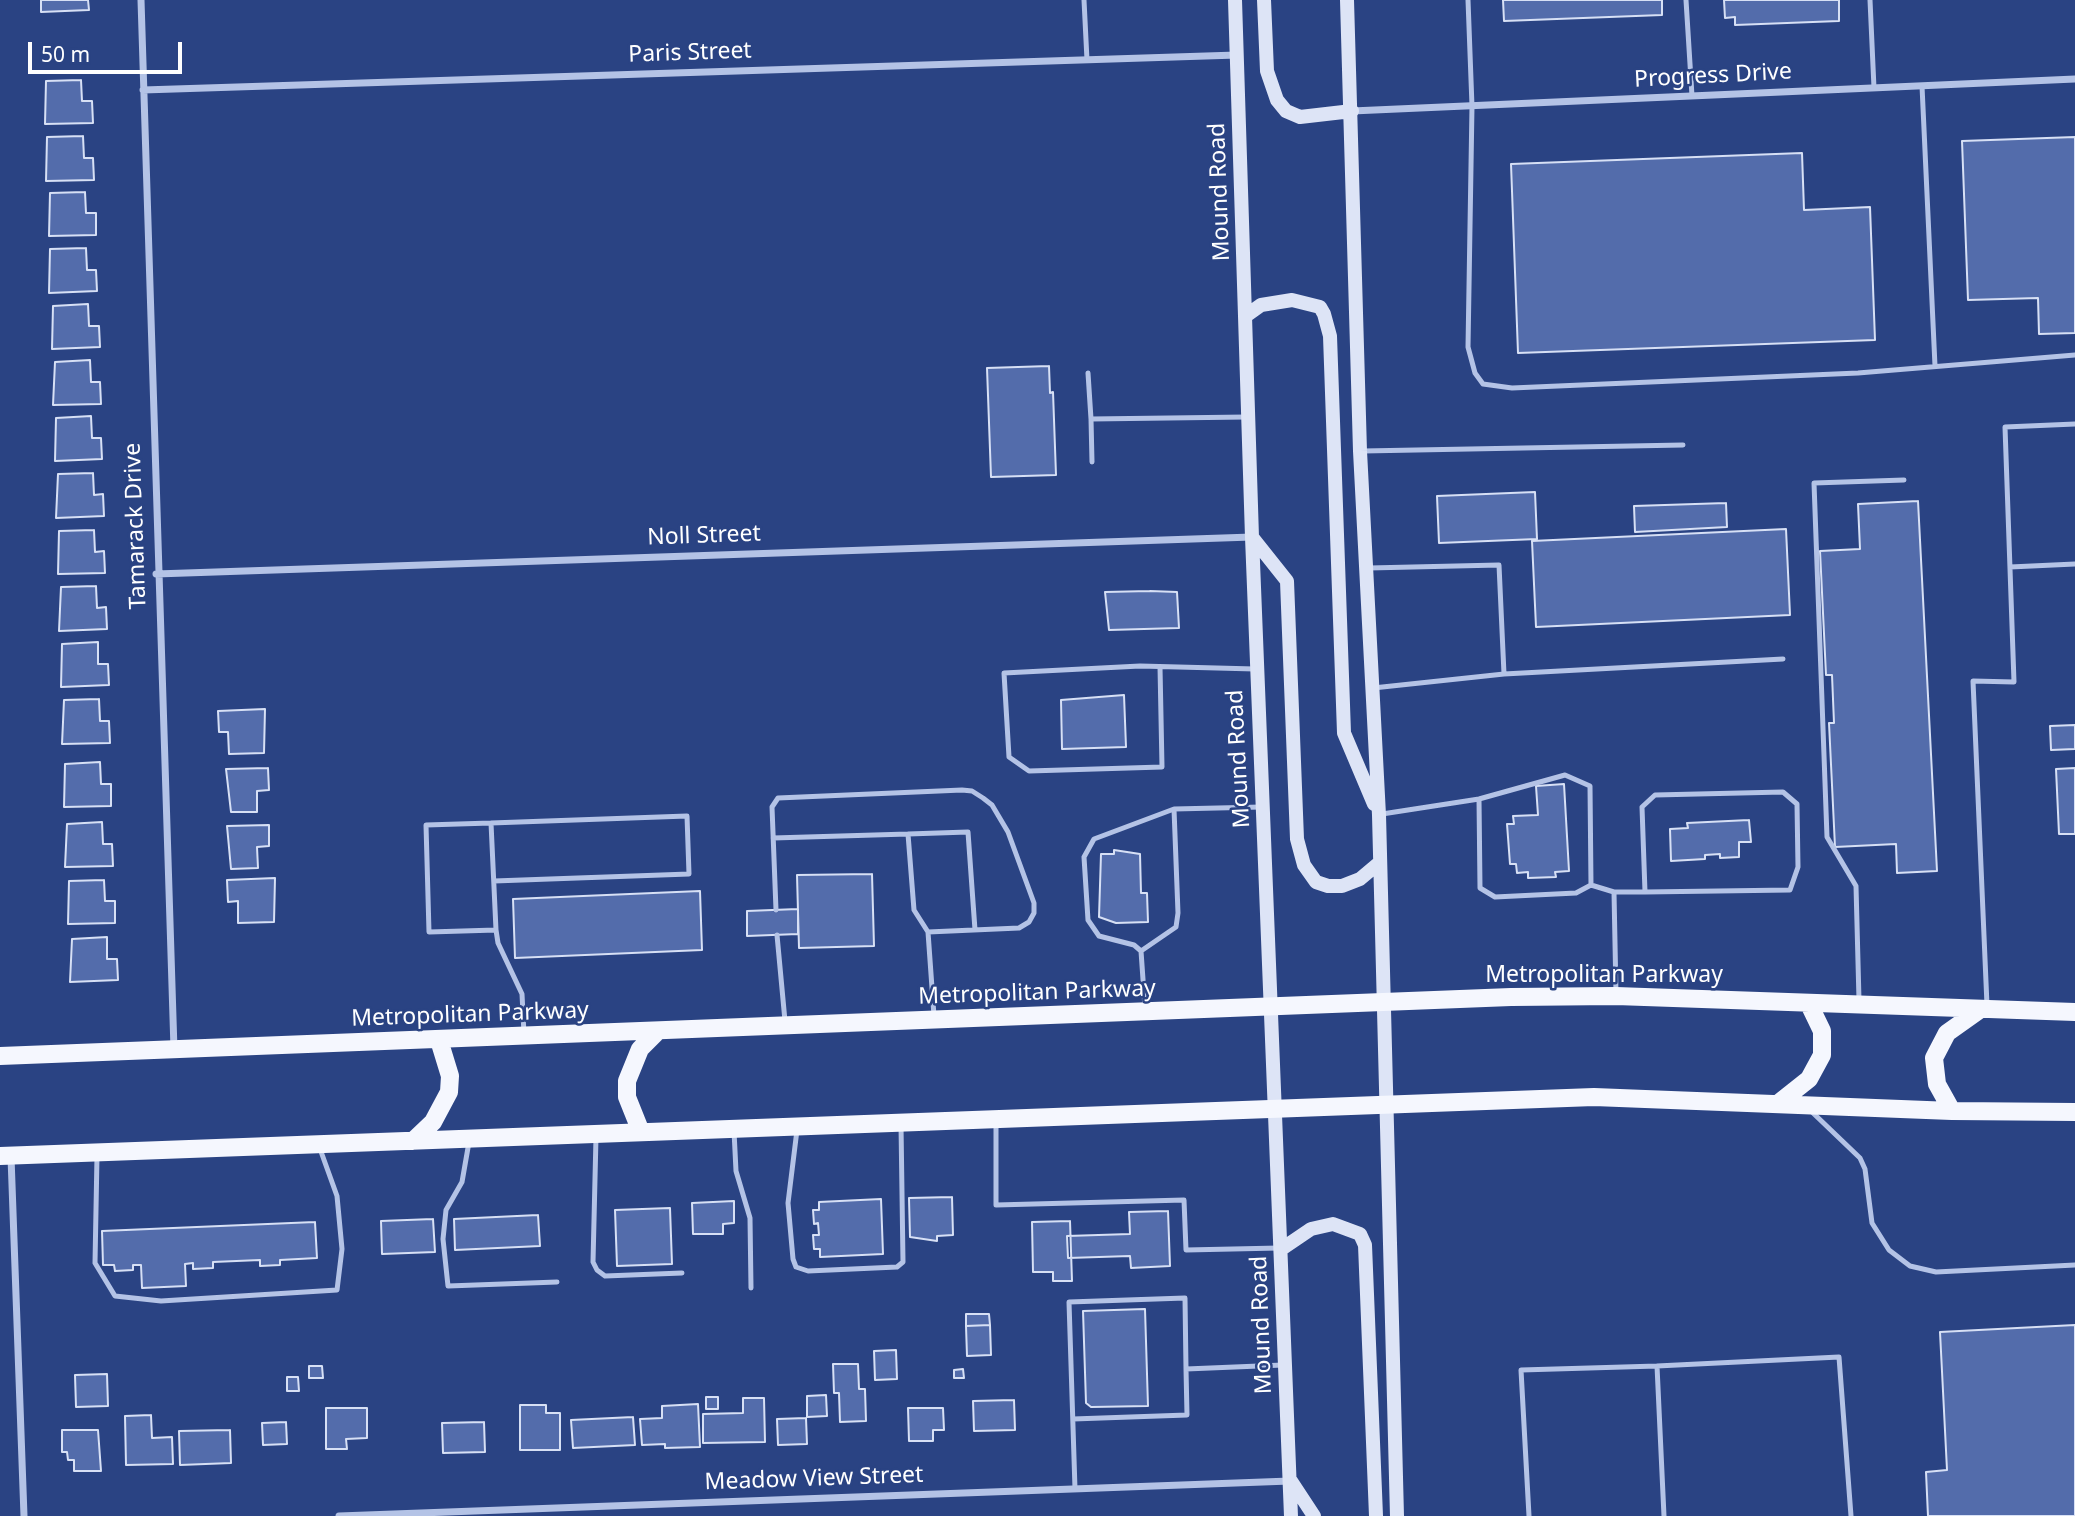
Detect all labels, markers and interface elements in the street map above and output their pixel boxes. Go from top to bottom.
scale bar [32,28,186,72]
street label: Paris Street [628,37,752,69]
text: 50 m [41,40,90,68]
street label: Progress Drive [1633,58,1793,94]
street label: Mound Road [1204,122,1236,262]
street label: Tamarack Drive [119,442,153,610]
street label: Noll Street [647,520,761,552]
street label: Mound Road [1222,689,1256,829]
street label: Metropolitan Parkway [1485,961,1723,989]
street label: Metropolitan Parkway [918,975,1156,1011]
street label: Metropolitan Parkway [351,997,589,1033]
street label: Mound Road [1246,1255,1278,1395]
street label: Meadow View Street [704,1461,924,1497]

